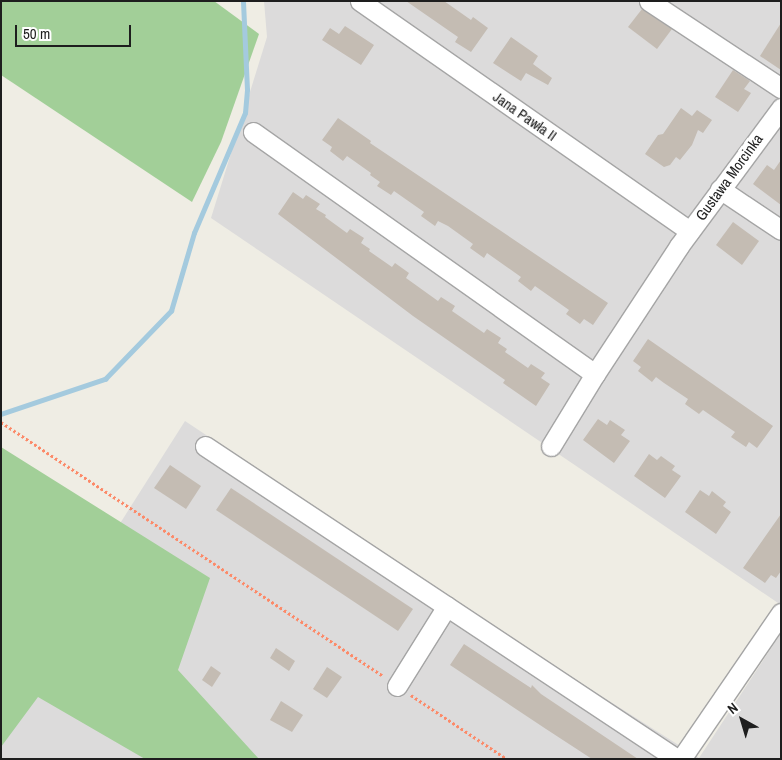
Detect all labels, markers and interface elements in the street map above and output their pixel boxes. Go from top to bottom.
scale bar [18,15,134,47]
text: 50 m [23,23,50,44]
street label: Jana Pawła II [490,87,560,145]
street label: Gustawa Morcinka [692,130,766,224]
north arrow [717,695,767,745]
text: N [724,699,741,718]

